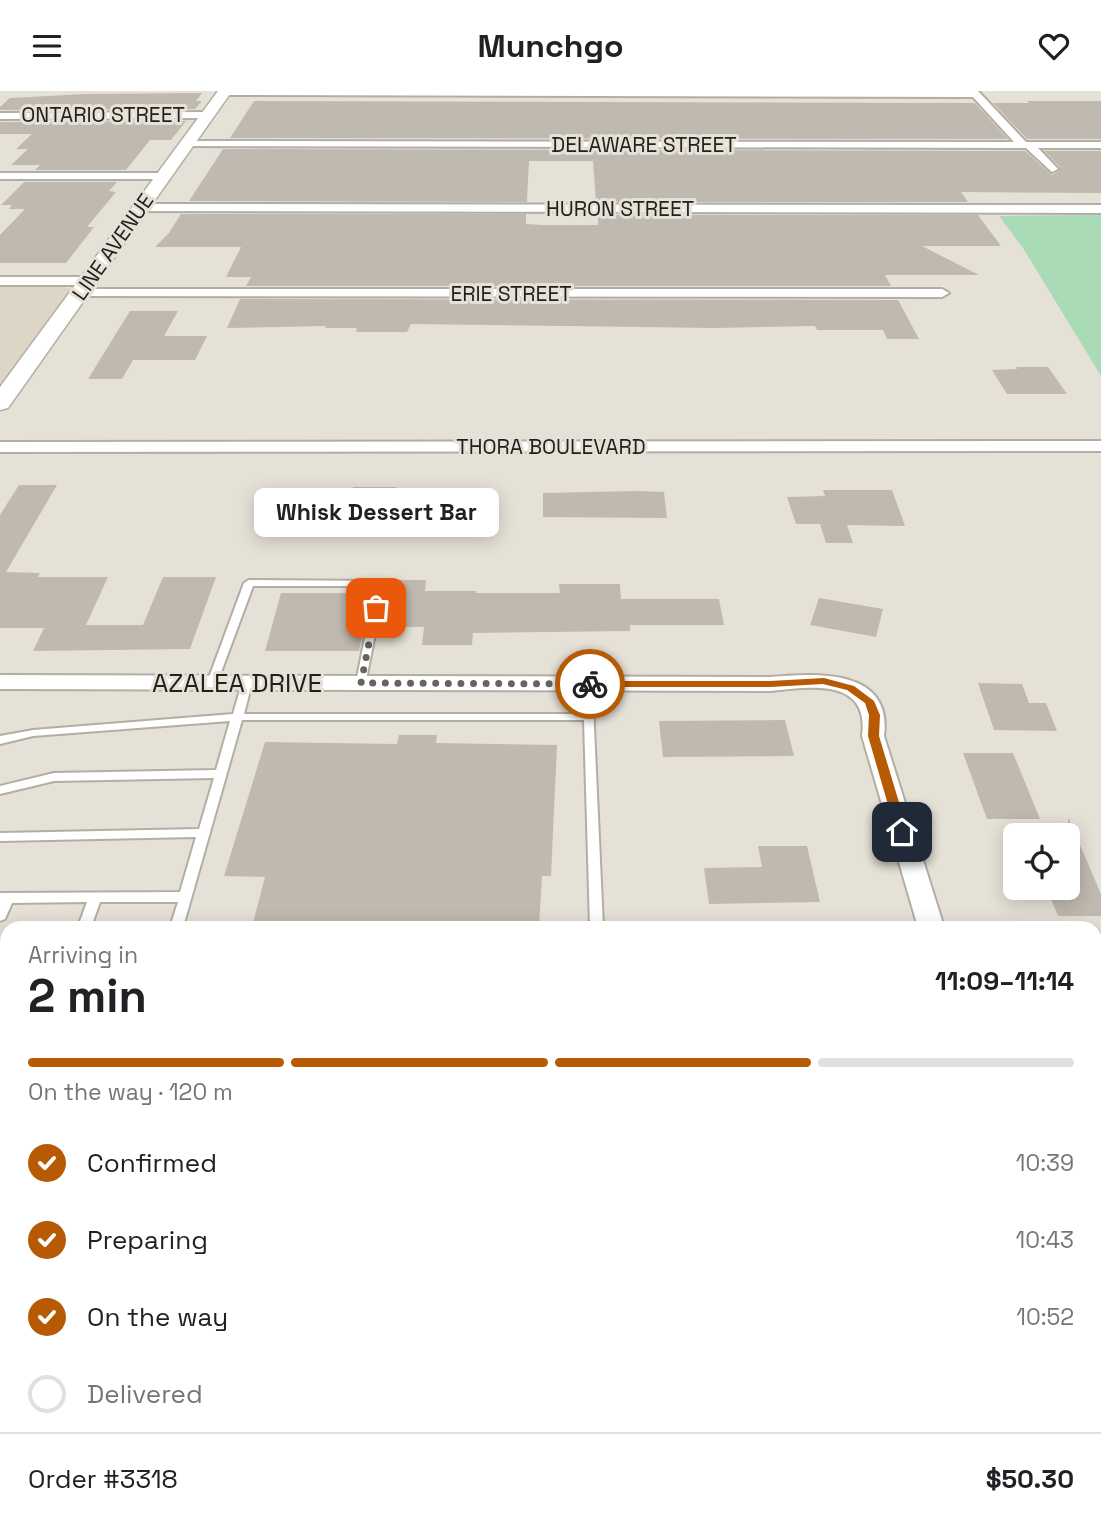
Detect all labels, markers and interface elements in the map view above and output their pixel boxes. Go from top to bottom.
text: Munchgo [477,26,624,66]
icon: menu [28,27,66,65]
icon: heart [1035,27,1073,65]
street label: ONTARIO STREET [21,101,185,128]
street label: DELAWARE STREET [551,131,737,158]
street label: LINE AVENUE [66,188,159,305]
street label: HURON STREET [546,195,694,222]
street label: ERIE STREET [450,280,572,307]
street label: THORA BOULEVARD [456,433,646,460]
callout: Whisk Dessert Bar [254,489,499,538]
text: Whisk Dessert Bar [276,497,477,527]
pin [346,578,406,638]
icon: bag [357,589,395,627]
courier [555,649,625,719]
icon: bike [571,665,609,703]
street label: AZALEA DRIVE [152,666,322,700]
pin [872,802,932,862]
icon: home [883,813,921,851]
map controls [1003,823,1080,900]
button: locate [1003,823,1080,900]
text: Arriving in [28,940,138,970]
text: 11:09–11:14 [935,964,1074,998]
text: 2 min [28,967,147,1025]
text: On the way · 120 m [28,1077,233,1107]
icon: check [28,1144,66,1182]
text: Confirmed [87,1146,217,1180]
text: 10:39 [1016,1148,1074,1178]
icon: check [28,1221,66,1259]
text: Preparing [87,1223,208,1257]
text: 10:43 [1016,1225,1074,1255]
icon: check [28,1298,66,1336]
text: On the way [87,1300,228,1334]
text: 10:52 [1016,1302,1074,1332]
text: Delivered [87,1377,203,1411]
text: Order #3318 [28,1462,178,1496]
text: $50.30 [986,1462,1074,1496]

